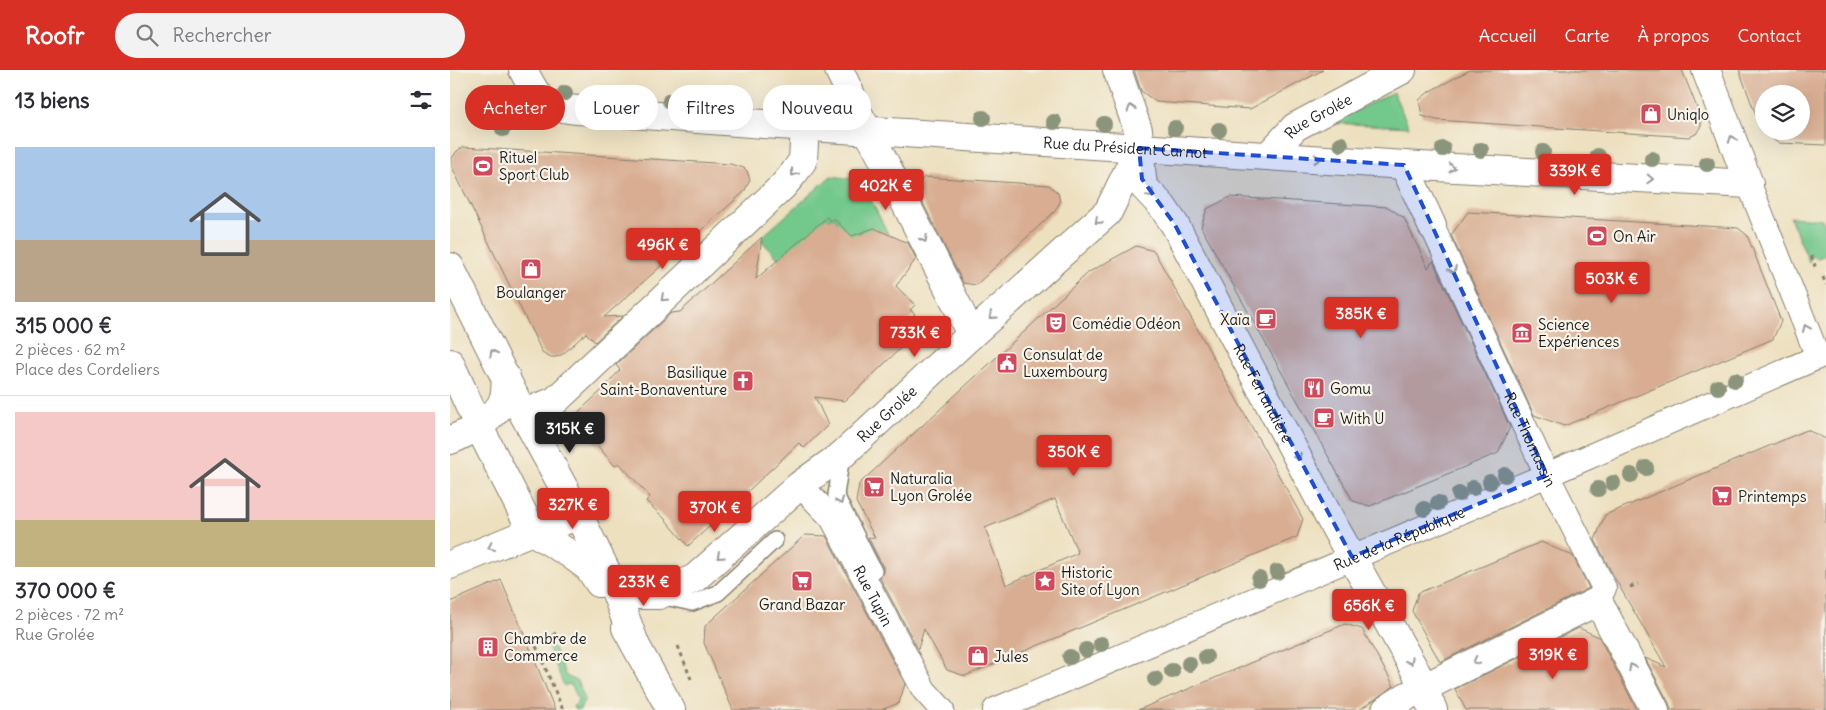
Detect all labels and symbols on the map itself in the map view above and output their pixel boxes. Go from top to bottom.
street label: Rue Grolée [1280,89,1355,142]
shop icon: Uniqlo [1639,102,1663,126]
one-way arrow [1127,105,1137,113]
place label: Uniqlo [1667,105,1709,124]
street label: Rue du Président Carnot [1042,132,1208,162]
one-way arrow [1728,135,1738,143]
place label: Rituel Sport Club [499,148,569,184]
one-way arrow [1313,153,1321,164]
sports icon: Rituel Sport Club [471,154,495,178]
pin: 339K € [1534,154,1616,196]
one-way arrow [1449,163,1457,174]
one-way arrow [791,167,799,176]
pin: 402K € [845,168,927,211]
one-way arrow [1646,174,1654,185]
one-way arrow [1145,188,1154,197]
one-way arrow [1095,215,1104,224]
sports icon: On Air [1585,224,1609,248]
place label: On Air [1613,227,1656,246]
pin: 496K € [622,228,704,270]
one-way arrow [917,233,927,242]
shop icon: Boulanger [519,257,543,281]
pin: 503K € [1571,262,1653,304]
one-way arrow [1446,265,1457,274]
place label: Boulanger [496,283,566,302]
one-way arrow [661,292,670,301]
pin: 385K € [1320,296,1402,339]
cafe icon: Xaïa [1254,307,1278,331]
one-way arrow [989,310,998,319]
place label: Xaïa [1220,310,1250,329]
theatre icon: Comédie Odéon [1044,311,1068,335]
place label: Comédie Odéon [1072,314,1181,333]
place label: Science Expériences [1538,315,1619,351]
pin: 733K € [874,316,956,358]
museum icon: Science Expériences [1510,321,1534,345]
one-way arrow [1802,324,1812,333]
street label: Rue Ferrandière [1230,340,1297,446]
place label: Consulat de Luxembourg [1023,345,1108,381]
one-way arrow [490,350,500,359]
public building icon: Consulat de Luxembourg [995,351,1019,375]
place label: Basilique Saint-Bonaventure [600,363,727,399]
church icon: Basilique Saint-Bonaventure [731,369,755,393]
restaurant icon: Gomu [1302,376,1326,400]
place label: Gomu [1330,379,1371,398]
street label: Rue Grolée [853,381,920,446]
street label: Rue Thomassin [1500,389,1561,490]
cafe icon: With U [1312,406,1336,430]
place label: With U [1340,409,1385,428]
pin: 315K € [529,412,611,454]
pin: 350K € [1033,434,1115,477]
one-way arrow [1292,452,1302,461]
place label: Naturalia Lyon Grolée [890,469,972,505]
supermarket icon: Naturalia Lyon Grolée [862,475,886,499]
supermarket icon: Printemps [1710,484,1734,508]
place label: Printemps [1738,487,1807,506]
pin: 327K € [532,488,614,530]
pin: 370K € [674,490,756,533]
one-way arrow [833,496,844,505]
street label: Rue de la République [1331,502,1467,574]
one-way arrow [487,541,496,552]
one-way arrow [717,550,726,559]
street label: Rue Tupin [850,562,898,629]
place label: Historic Site of Lyon [1061,563,1140,599]
pin: 233K € [603,564,685,607]
supermarket icon: Grand Bazar [790,569,814,593]
place icon: Historic Site of Lyon [1033,569,1057,593]
pin: 656K € [1328,588,1410,631]
place label: Grand Bazar [759,595,845,614]
place label: Chambre de Commerce [504,629,587,665]
building icon: Chambre de Commerce [476,635,500,659]
pin: 319K € [1512,638,1594,680]
shop icon: Jules [966,644,990,668]
place label: Jules [994,647,1029,666]
one-way arrow [1403,655,1413,664]
one-way arrow [1472,655,1481,665]
one-way arrow [1628,663,1638,672]

